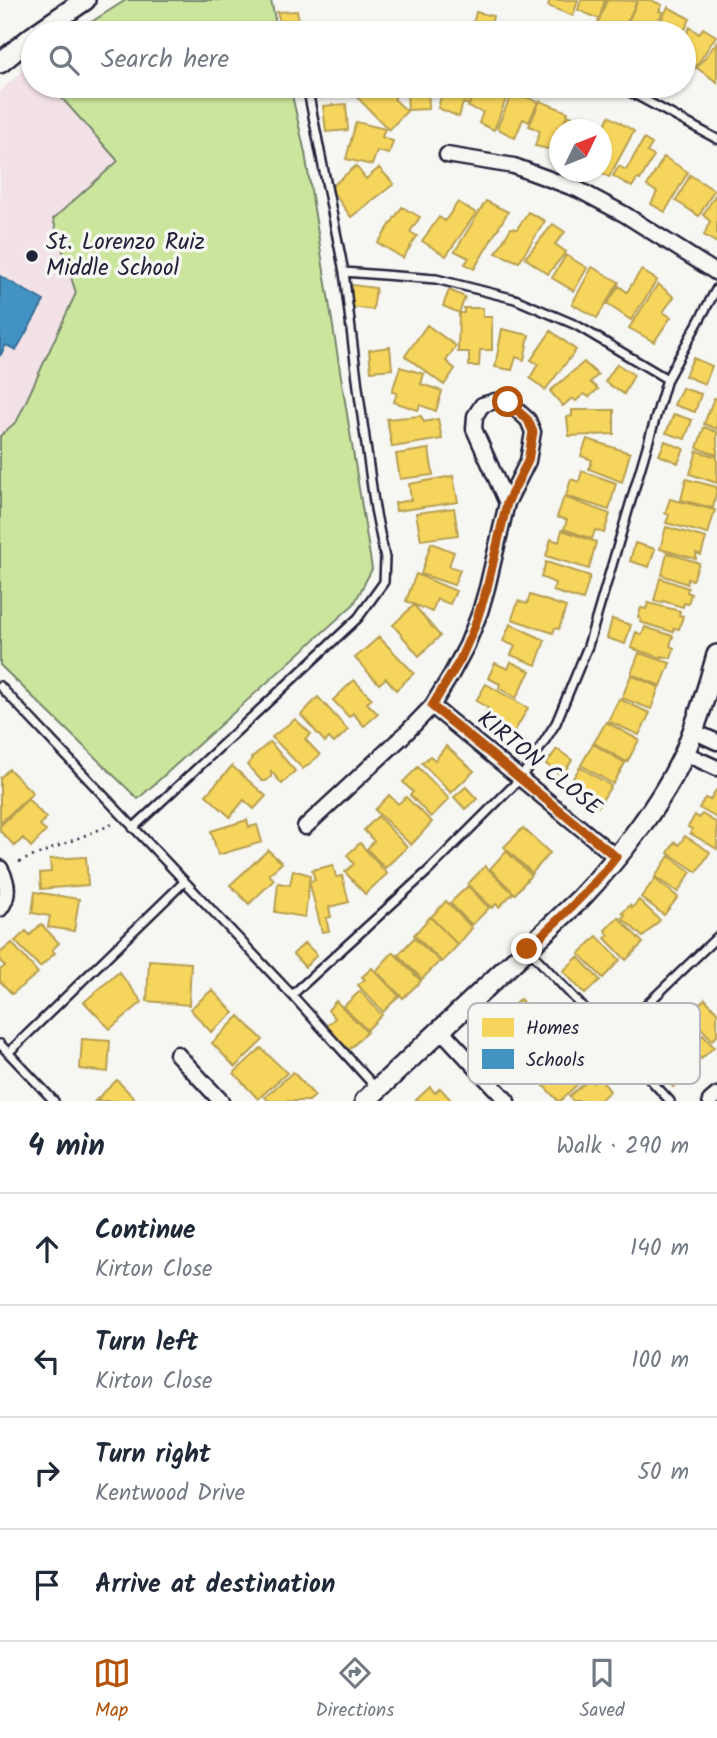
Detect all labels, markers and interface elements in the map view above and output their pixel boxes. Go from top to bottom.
search box [21,21,696,98]
text: Search here [101,39,229,81]
icon: search [45,41,83,79]
north arrow [549,119,612,182]
place label: St. Lorenzo Ruiz Middle School [46,225,205,287]
marker: St. Lorenzo Ruiz Middle School [24,248,40,264]
route start [492,386,523,417]
street label: KIRTON CLOSE [469,702,610,826]
route end [511,933,542,964]
legend [468,1003,700,1084]
text: Homes [526,1014,579,1044]
text: Schools [526,1046,585,1076]
text: 4 min [28,1123,105,1171]
text: Walk · 290 m [556,1129,689,1165]
text: Continue [95,1210,196,1252]
icon: ahead [28,1230,66,1268]
text: 140 m [630,1231,689,1267]
text: Kirton Close [95,1252,212,1288]
text: Turn left [95,1322,198,1364]
icon: left [28,1342,66,1380]
text: 100 m [631,1343,689,1379]
text: Kirton Close [95,1364,212,1400]
text: Turn right [95,1434,211,1476]
icon: right [28,1454,66,1492]
text: 50 m [638,1455,689,1491]
text: Kentwood Drive [95,1476,245,1512]
text: Arrive at destination [95,1564,335,1606]
icon: arrive [28,1566,66,1604]
tab: Map [93,1654,131,1726]
tab: Directions [316,1654,394,1726]
tab: Saved [579,1654,624,1726]

